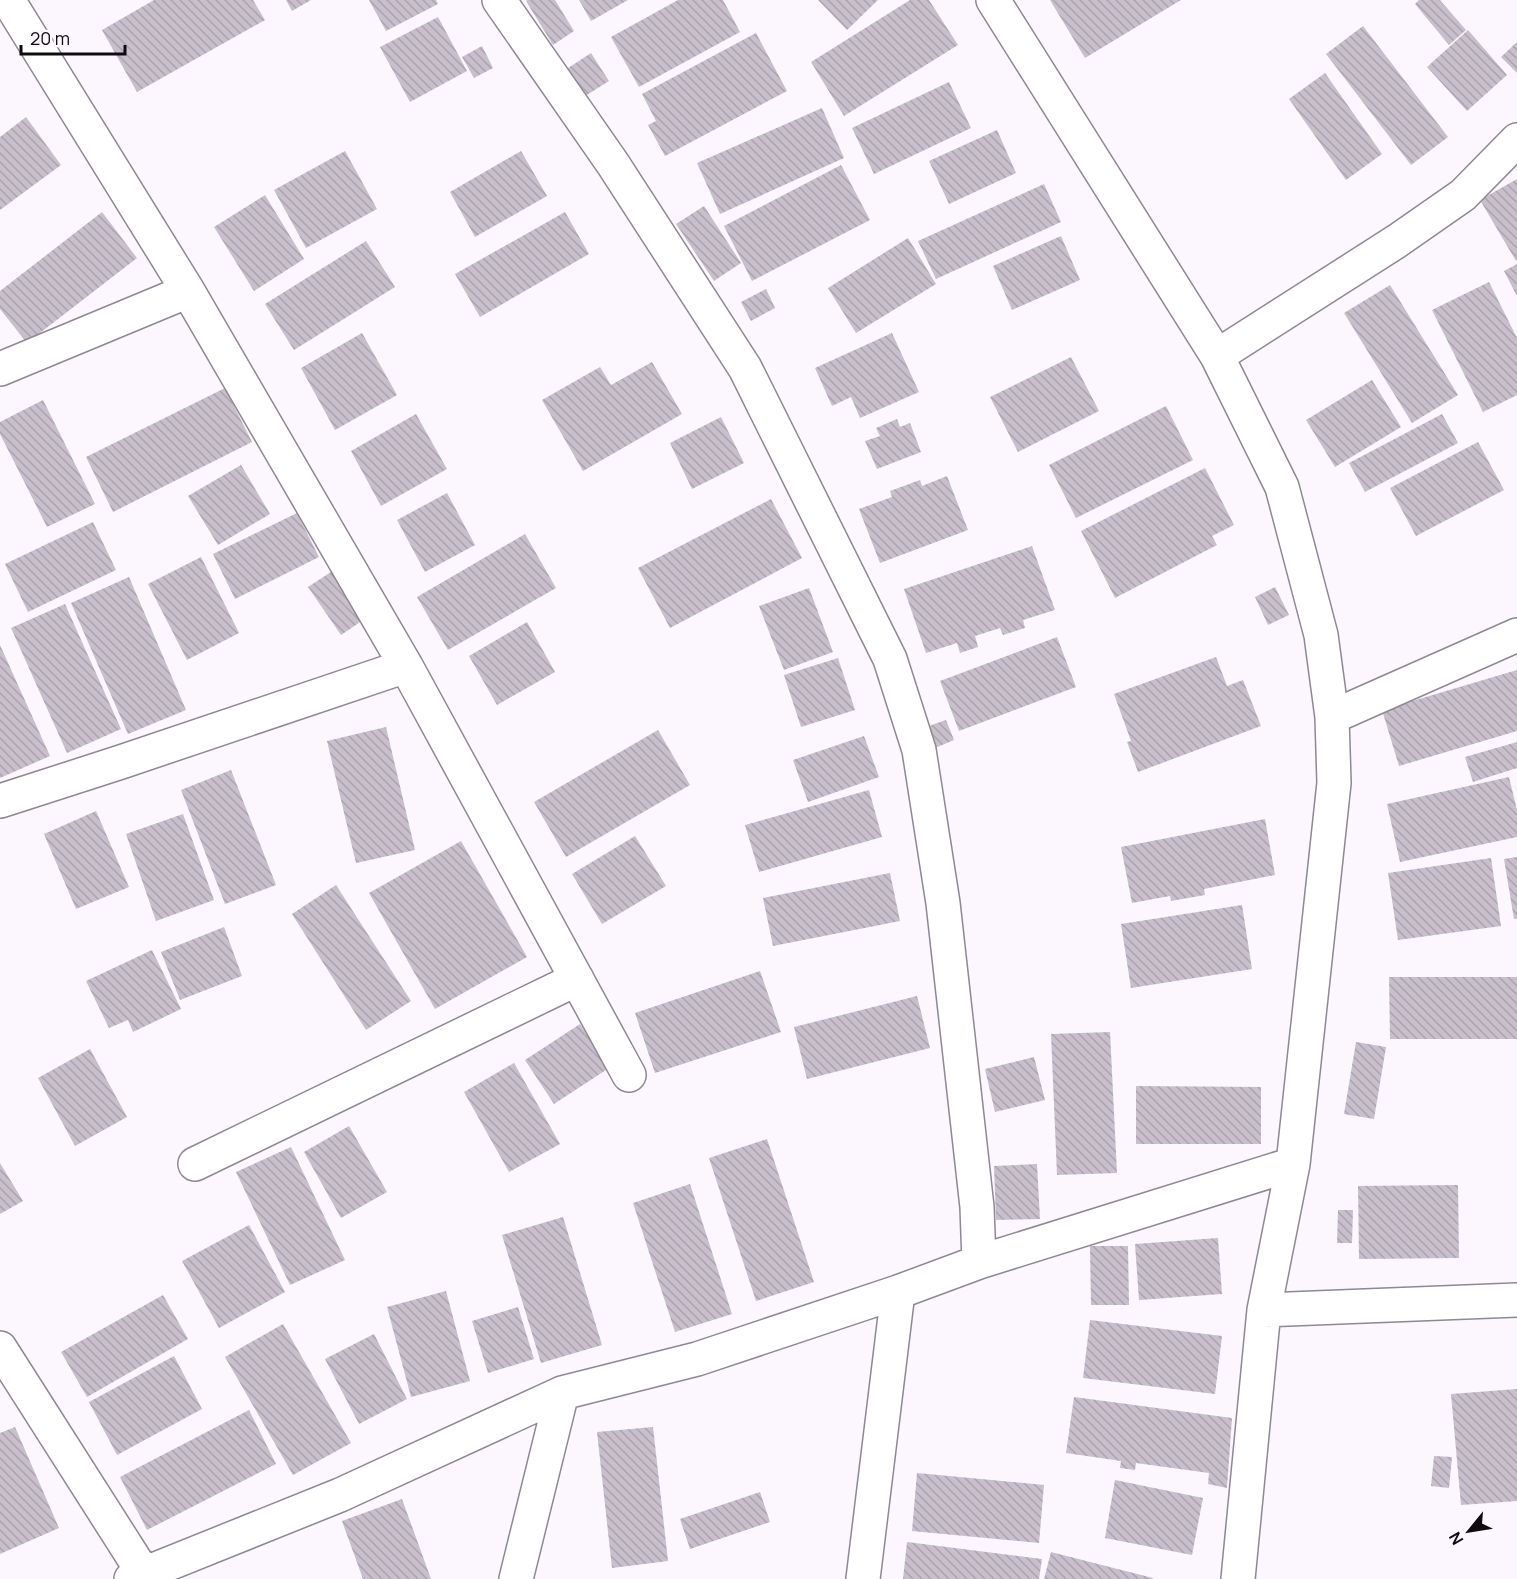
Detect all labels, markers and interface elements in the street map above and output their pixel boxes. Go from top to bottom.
scale bar [21,18,124,56]
text: 20 m [30,26,70,50]
north arrow [1439,1501,1499,1561]
text: N [1444,1528,1468,1549]

